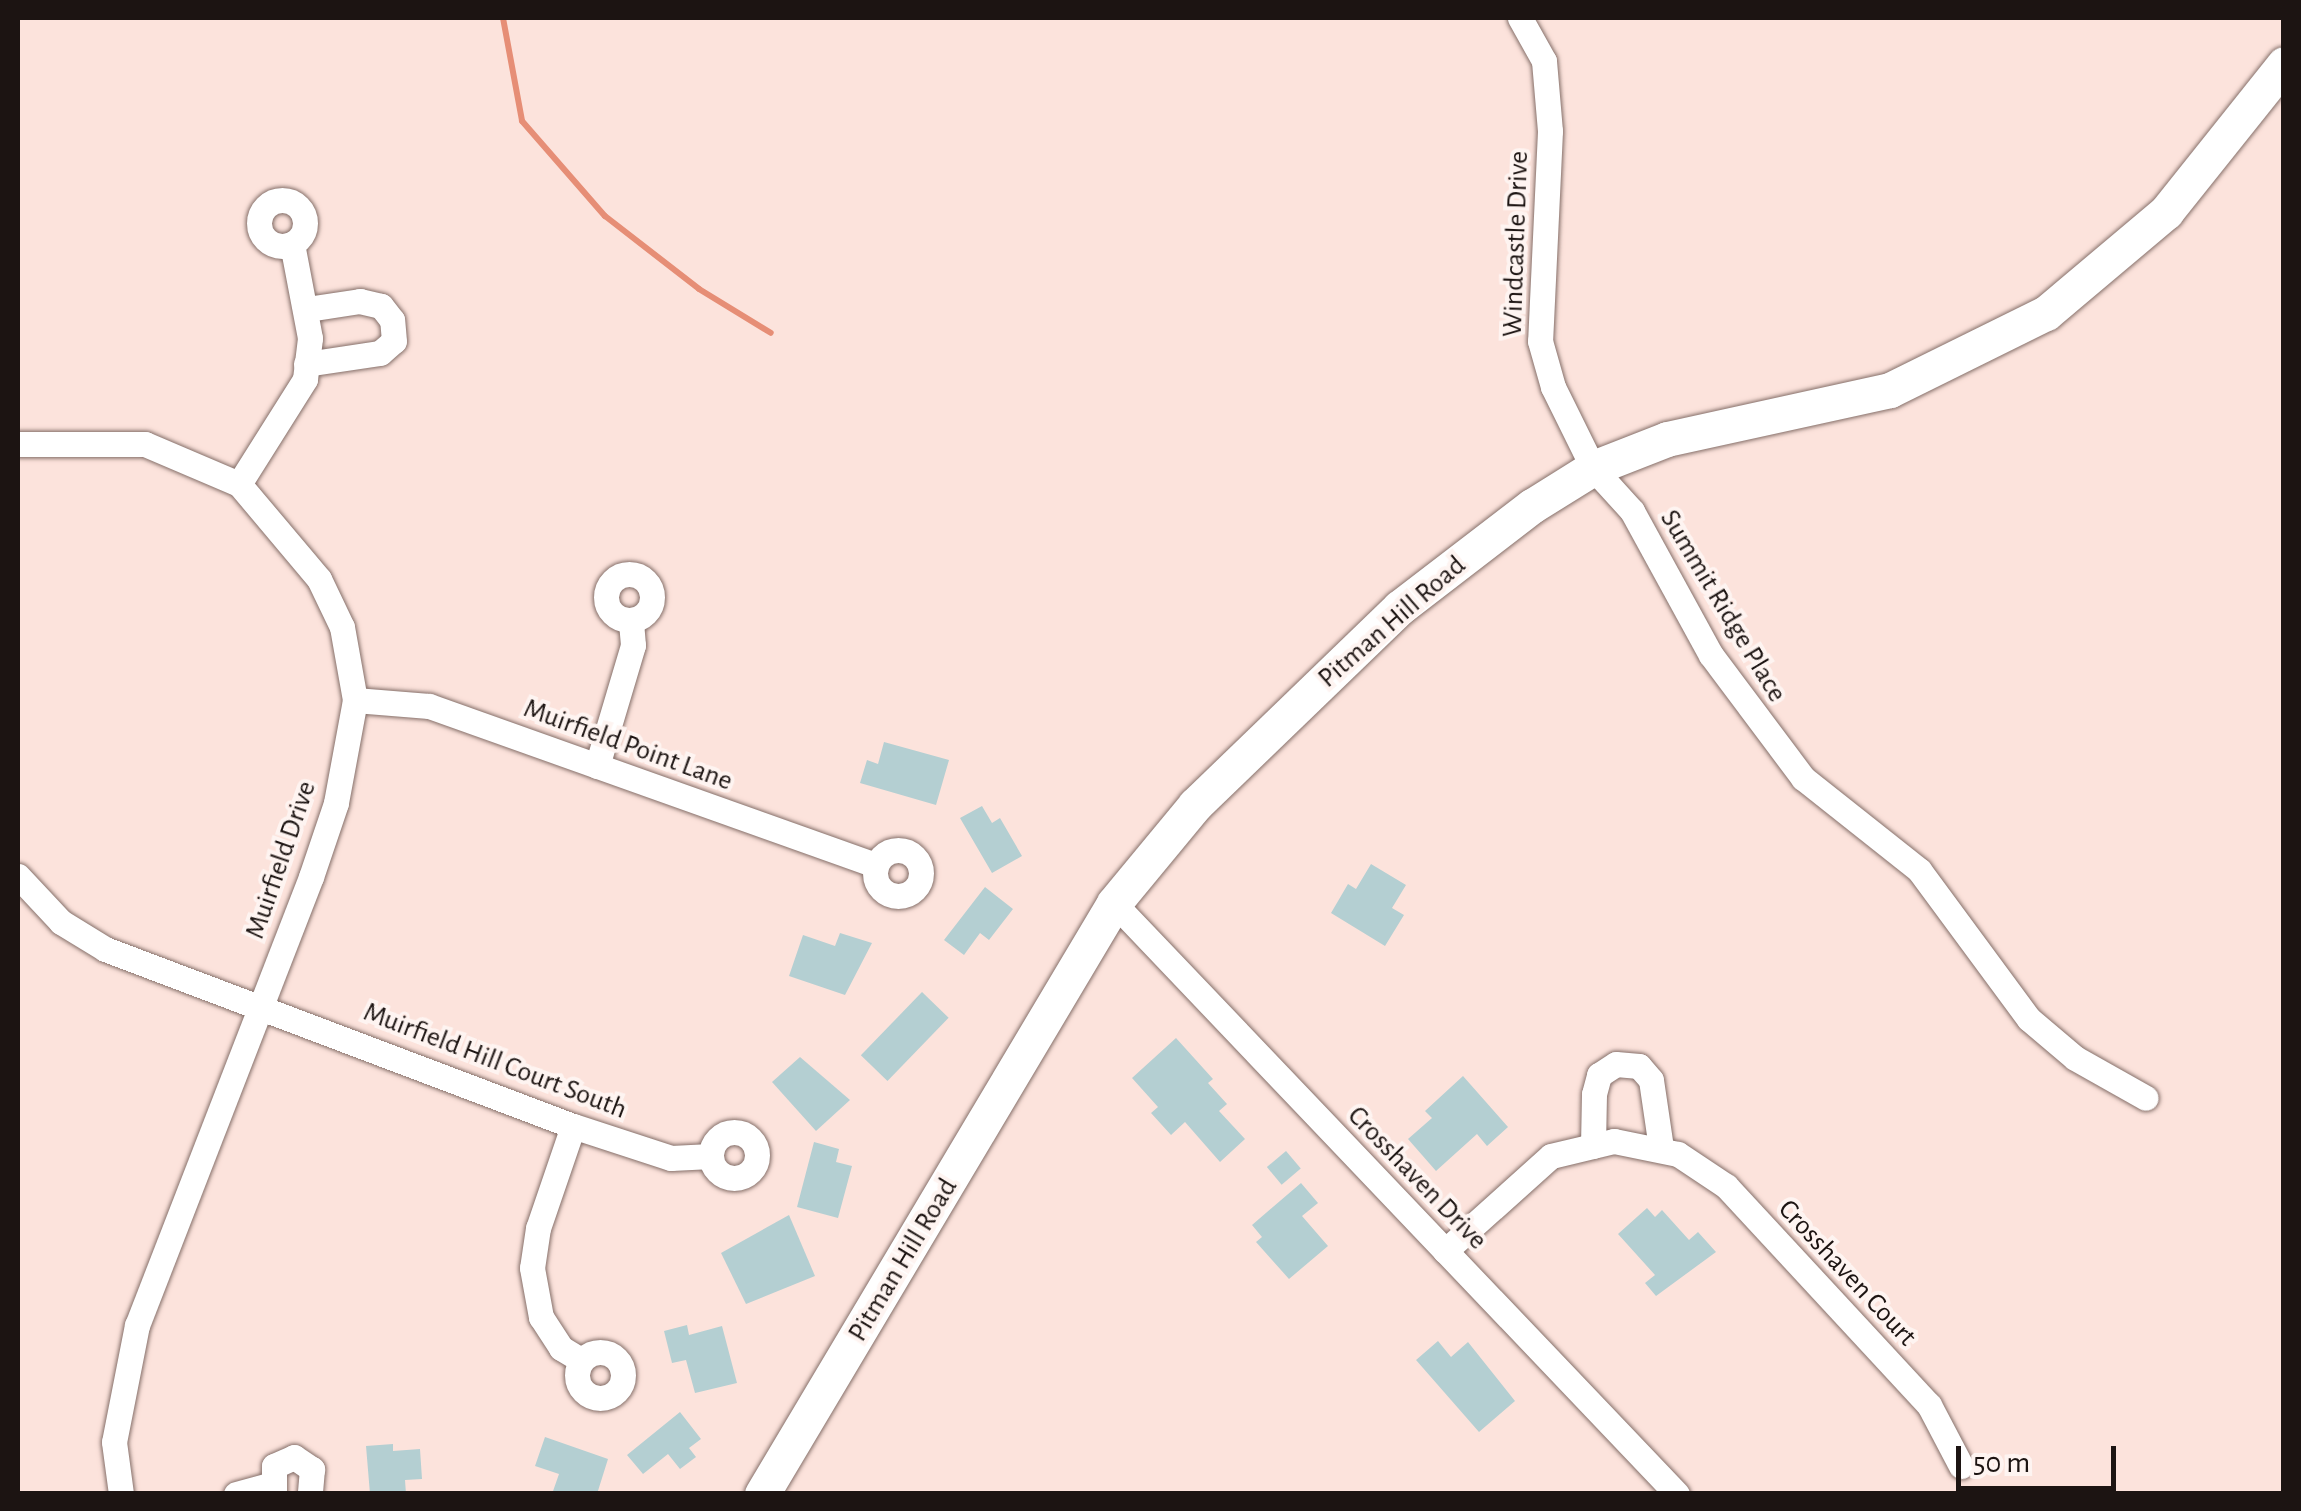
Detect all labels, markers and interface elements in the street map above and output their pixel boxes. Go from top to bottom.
street label: Windcastle Drive [1496,150,1536,338]
street label: Summit Ridge Place [1652,504,1794,708]
street label: Pitman Hill Road [1311,549,1473,695]
street label: Muirfield Point Lane [519,692,737,798]
street label: Muirfield Drive [238,777,324,943]
street label: Muirfield Hill Court South [359,995,631,1127]
street label: Crosshaven Drive [1340,1099,1494,1257]
street label: Pitman Hill Road [841,1172,965,1348]
street label: Crosshaven Court [1771,1193,1923,1353]
scale bar [1961,1426,2121,1488]
text: 50 m [1973,1448,2030,1478]

